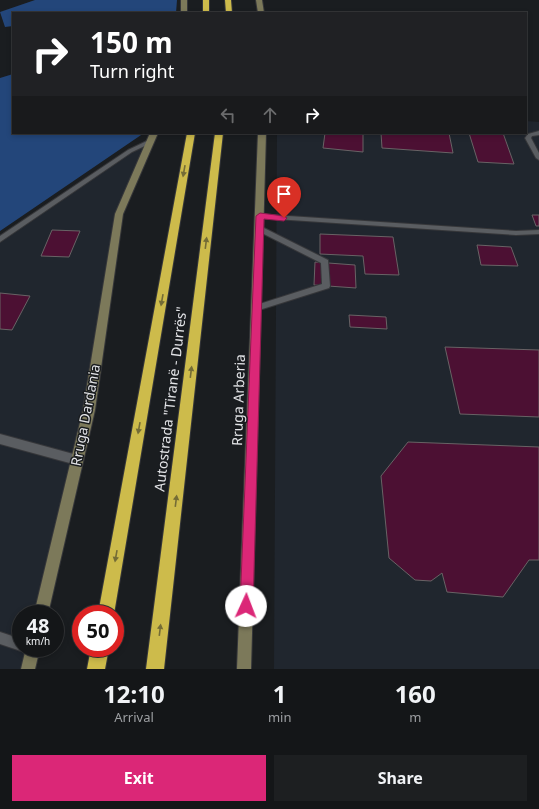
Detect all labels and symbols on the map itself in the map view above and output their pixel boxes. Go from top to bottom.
one-way arrow [181,165,187,178]
pin [267,177,301,218]
one-way arrow [203,237,210,249]
one-way arrow [159,293,165,306]
street label: Autostrada "Tiranë - Durrës" [149,306,191,492]
street label: Rruga Arberia [227,354,249,446]
street label: Rruga Dardania [66,362,104,468]
one-way arrow [188,366,194,378]
one-way arrow [136,421,142,434]
one-way arrow [172,495,179,507]
one-way arrow [113,549,119,562]
position arrow [225,585,267,627]
speed limit sign: 50 [72,605,124,657]
one-way arrow [157,624,163,636]

